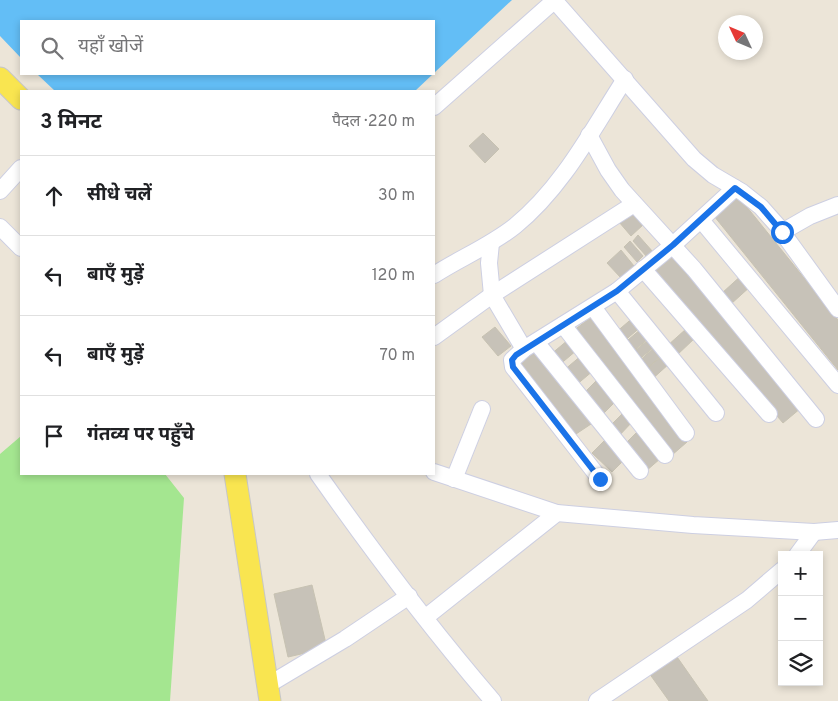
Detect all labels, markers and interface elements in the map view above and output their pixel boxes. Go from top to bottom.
north arrow [718,15,763,60]
search box [20,20,435,75]
icon: search [38,34,66,62]
text: यहाँ खोजें [78,35,143,59]
text: 3 मिनट [40,109,102,136]
text: पैदल · 220 m [332,112,415,132]
icon: ahead [40,182,68,210]
text: सीधे चलें [87,183,152,207]
text: 30 m [378,186,415,206]
route start [771,221,794,244]
icon: left [40,262,68,290]
text: बाएँ मुड़ें [87,263,144,287]
text: 120 m [372,266,415,286]
icon: left [40,342,68,370]
text: बाएँ मुड़ें [87,343,144,367]
text: 70 m [380,346,415,366]
icon: arrive [40,422,68,450]
text: गंतव्य पर पहुँचे [87,423,194,447]
route end [589,468,612,491]
map controls [778,551,823,686]
button: + [778,551,823,596]
button: − [778,596,823,641]
button: layers [778,641,823,686]

